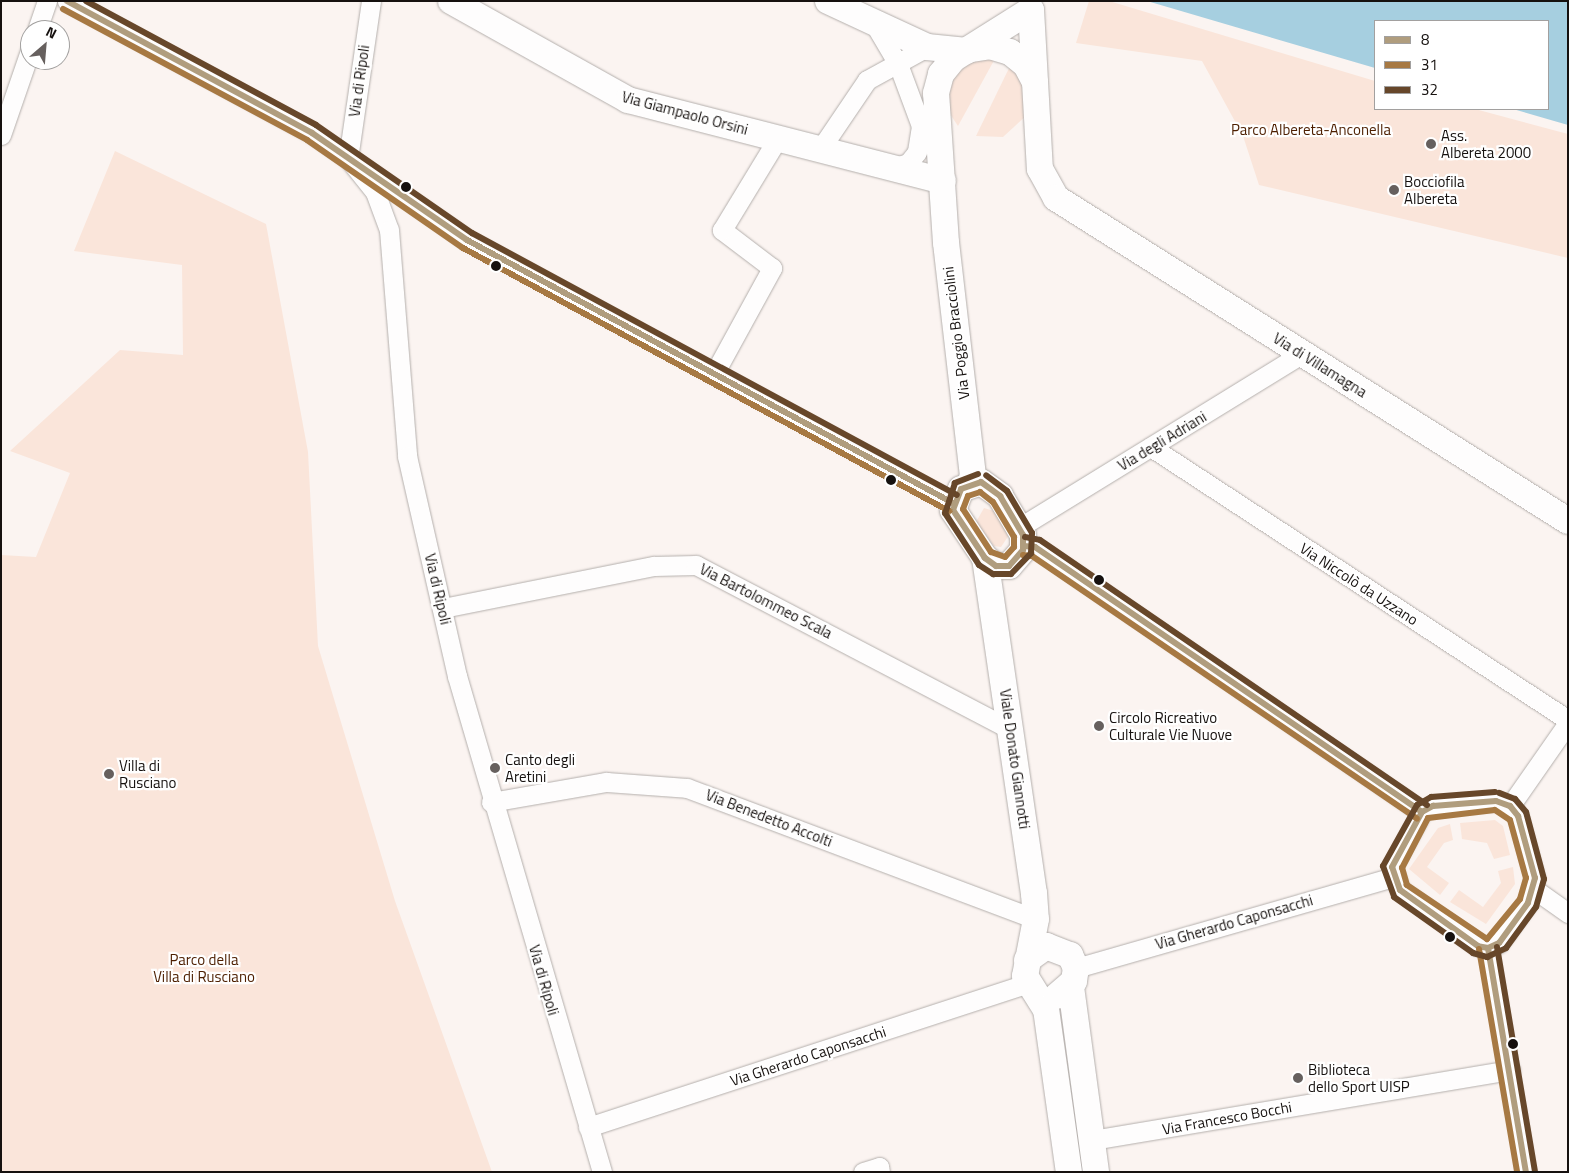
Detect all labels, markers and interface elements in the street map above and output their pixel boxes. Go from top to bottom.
north arrow [20,20,70,70]
legend [1374,20,1549,110]
text: N [42,21,61,44]
text: 8 [1421,28,1429,51]
street label: Via di Ripoli [345,44,373,118]
text: 31 [1421,53,1438,76]
text: 32 [1421,78,1438,101]
street label: Via Giampaolo Orsini [620,87,750,139]
park label: Parco Albereta-Anconella [1231,121,1391,139]
place label: Ass. Albereta 2000 [1441,126,1531,161]
marker: Ass. Albereta 2000 [1425,138,1437,150]
place label: Bocciofila Albereta [1404,172,1465,207]
unlabelled marker [401,182,411,192]
marker: Bocciofila Albereta [1388,184,1400,196]
unlabelled marker [491,261,501,271]
street label: Via Poggio Bracciolini [939,266,973,400]
street label: Via di Villamagna [1270,329,1370,401]
street label: Via degli Adriani [1114,407,1210,475]
unlabelled marker [886,475,896,485]
street label: Via Niccolò da Uzzano [1297,539,1421,629]
street label: Via di Ripoli [421,552,455,626]
street label: Via Bartolommeo Scala [697,560,835,642]
unlabelled marker [1094,575,1104,585]
street label: Viale Donato Giannotti [996,688,1034,830]
place label: Circolo Ricreativo Culturale Vie Nuove [1109,708,1232,743]
marker: Circolo Ricreativo Culturale Vie Nuove [1093,720,1105,732]
place label: Canto degli Aretini [505,750,575,785]
place label: Villa di Rusciano [119,756,176,791]
marker: Canto degli Aretini [489,762,501,774]
marker: Villa di Rusciano [103,768,115,780]
street label: Via Benedetto Accolti [703,786,835,850]
street label: Via Gherardo Caponsacchi [1153,891,1315,953]
unlabelled marker [1445,932,1455,942]
street label: Via di Ripoli [525,943,563,1017]
park label: Parco della Villa di Rusciano [153,950,255,985]
street label: Via Gherardo Caponsacchi [728,1022,888,1090]
unlabelled marker [1508,1039,1518,1049]
place label: Biblioteca dello Sport UISP [1308,1060,1410,1095]
marker: Biblioteca dello Sport UISP [1292,1072,1304,1084]
street label: Via Francesco Bocchi [1161,1098,1293,1138]

